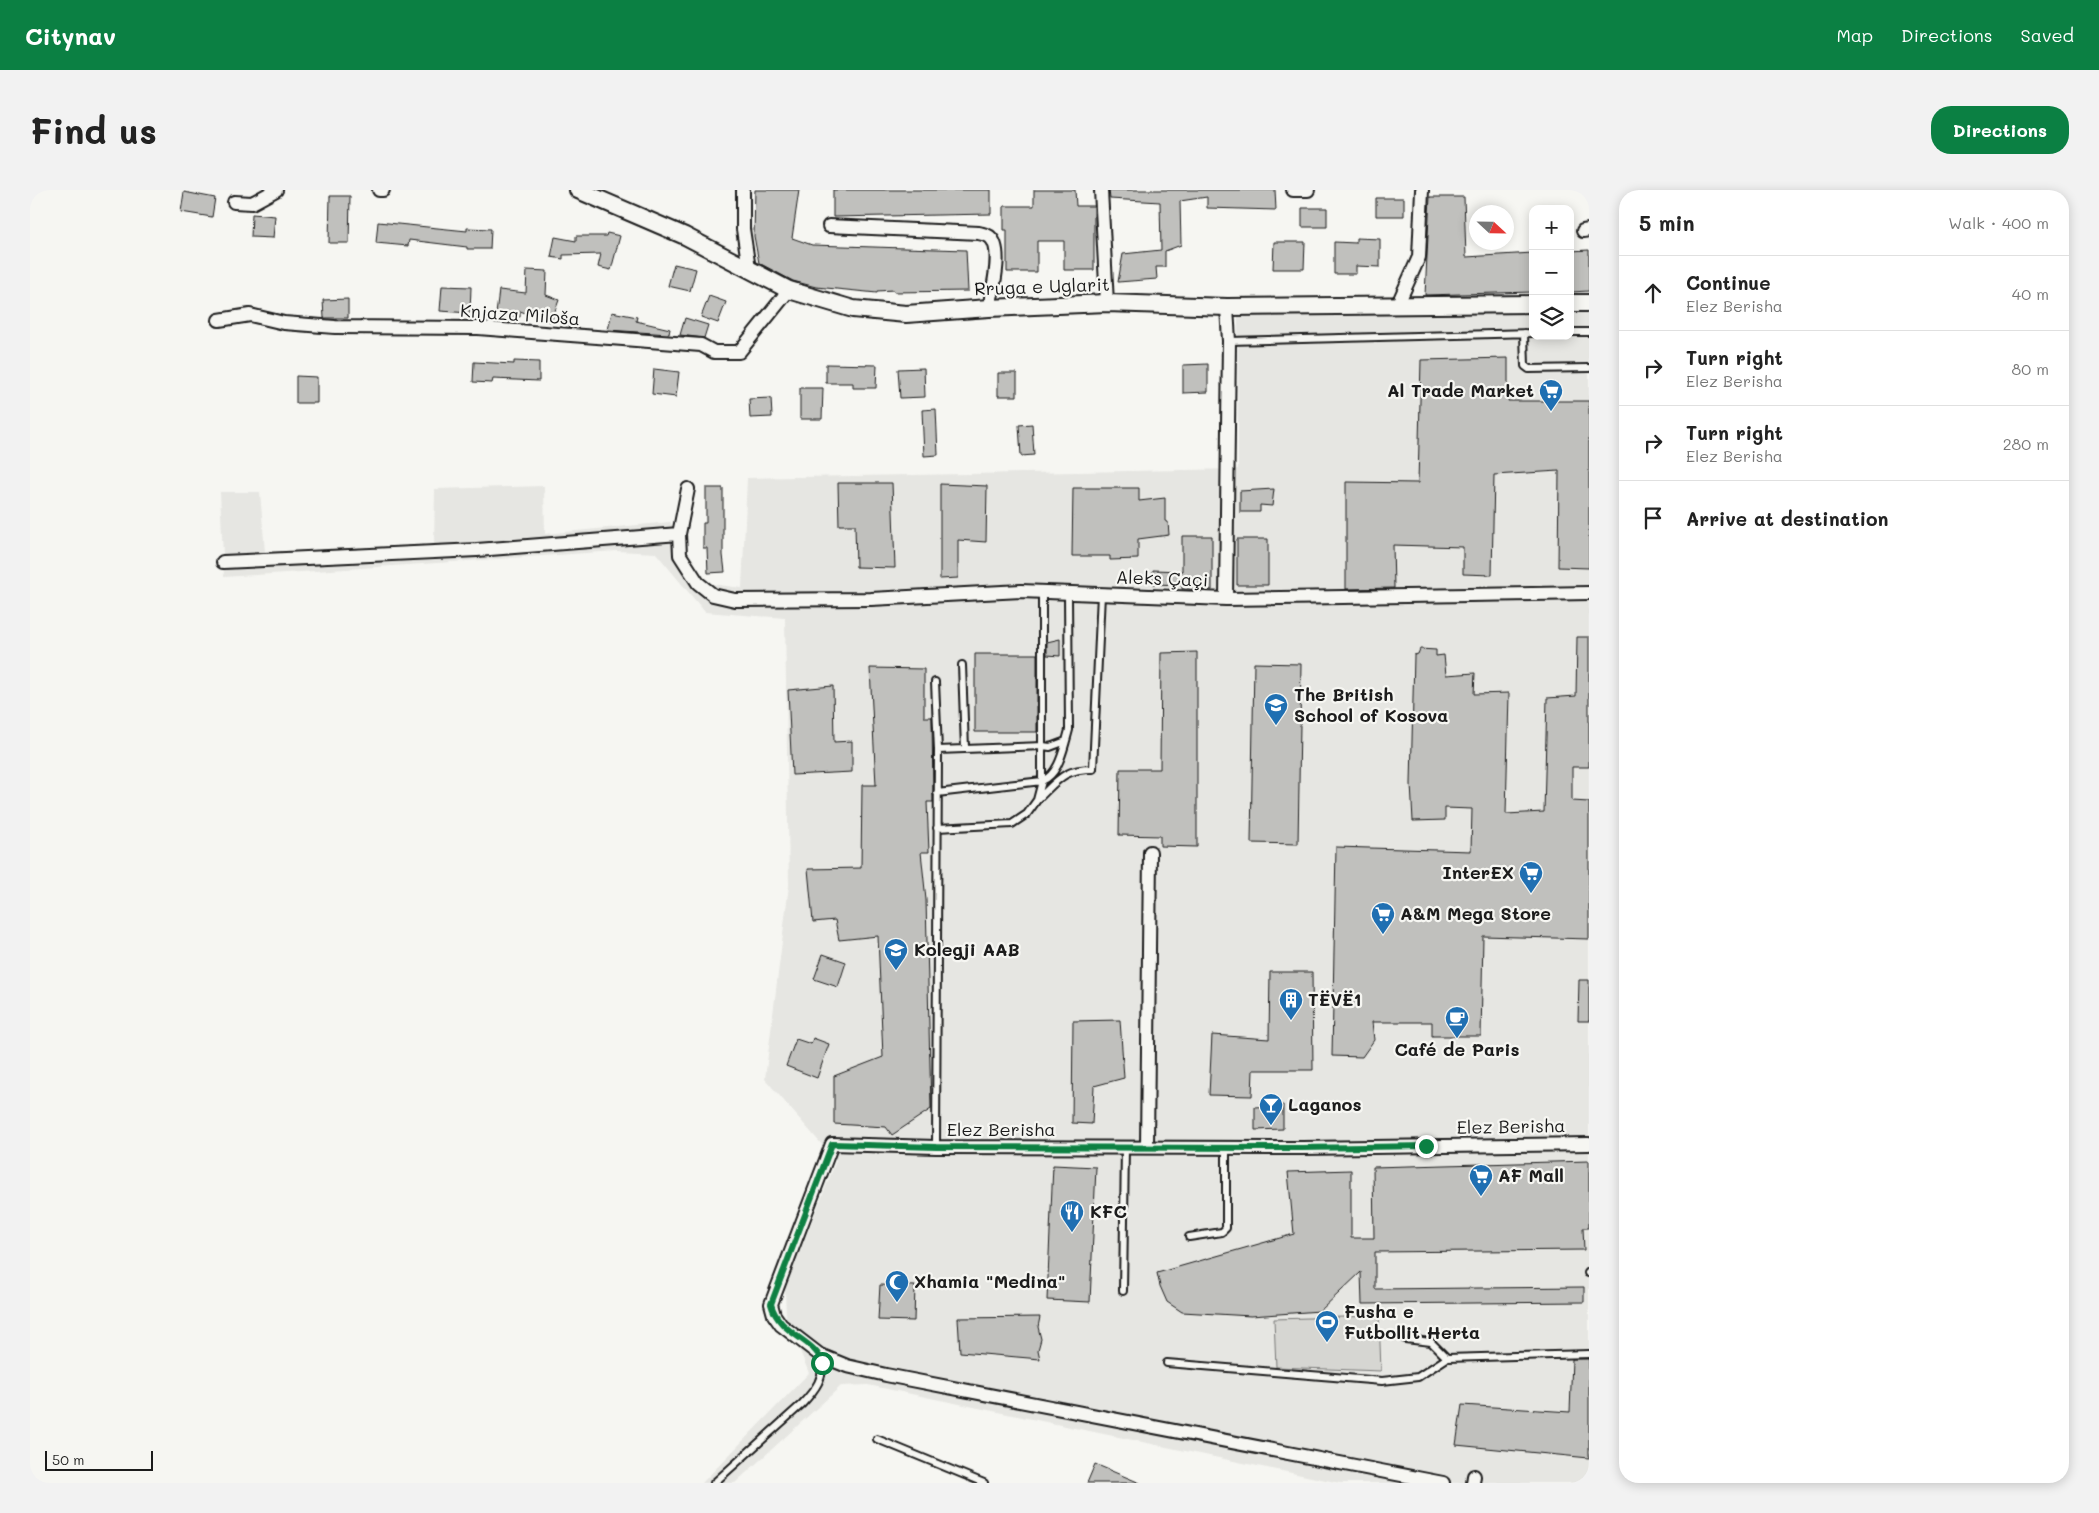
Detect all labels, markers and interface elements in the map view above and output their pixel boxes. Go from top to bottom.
text: Citynav [25,20,116,51]
text: Map [1836,23,1873,47]
text: Directions [1901,23,1993,47]
text: Saved [2021,23,2074,47]
button: Directions [1931,106,2069,154]
text: Find us [30,107,157,153]
north arrow [1469,205,1514,250]
map controls [1529,205,1574,340]
button: + [1529,205,1574,250]
text: 5 min [1639,209,1695,236]
text: Walk · 400 m [1948,212,2049,233]
button: − [1529,250,1574,295]
text: Continue [1686,270,1771,295]
street label: Rruga e Uglarit [974,272,1110,300]
icon: ahead [1639,279,1667,307]
text: 40 m [2012,283,2049,304]
button: layers [1529,295,1574,340]
text: Elez Berisha [1686,295,1783,316]
street label: Knjaza Miloša [459,298,581,330]
text: Turn right [1686,345,1783,370]
icon: right [1639,354,1667,382]
text: 80 m [2012,358,2049,379]
text: Elez Berisha [1686,370,1783,391]
place label: Al Trade Market [1387,378,1534,402]
supermarket icon: Al Trade Market [1538,378,1564,412]
text: Turn right [1686,420,1783,445]
icon: right [1639,429,1667,457]
text: 280 m [2003,433,2049,454]
text: Elez Berisha [1686,445,1783,466]
icon: arrive [1639,504,1667,532]
text: Arrive at destination [1686,506,1889,531]
street label: Aleks Çaçi [1115,564,1209,592]
place label: The British School of Kosova [1294,682,1448,727]
school or university icon: The British School of Kosova [1263,692,1289,726]
place label: InterEX [1443,860,1514,884]
supermarket icon: InterEX [1518,860,1544,894]
supermarket icon: A&M Mega Store [1370,901,1396,935]
place label: A&M Mega Store [1400,901,1551,925]
school or university icon: Kolegji AAB [883,937,909,971]
place label: Kolegji AAB [914,937,1020,961]
building icon: TËVË1 [1278,987,1304,1021]
place label: TËVË1 [1308,987,1362,1011]
cafe icon: Café de Paris [1444,1005,1470,1039]
place label: Café de Paris [1394,1037,1520,1061]
bar icon: Laganos [1258,1092,1284,1126]
place label: Laganos [1288,1092,1362,1116]
street label: Elez Berisha [1456,1113,1566,1139]
street label: Elez Berisha [947,1117,1055,1141]
route end [1415,1135,1438,1158]
supermarket icon: AF Mall [1468,1163,1494,1197]
place label: AF Mall [1498,1163,1564,1187]
restaurant icon: KFC [1059,1199,1085,1233]
place label: KFC [1090,1199,1127,1223]
mosque icon: Xhamia "Medina" [884,1269,910,1303]
place label: Xhamia "Medina" [914,1269,1066,1293]
place label: Fusha e Futbollit Herta [1344,1299,1480,1344]
sports icon: Fusha e Futbollit Herta [1314,1309,1340,1343]
route start [811,1352,834,1375]
scale bar [45,1448,152,1471]
text: 50 m [52,1450,84,1469]

